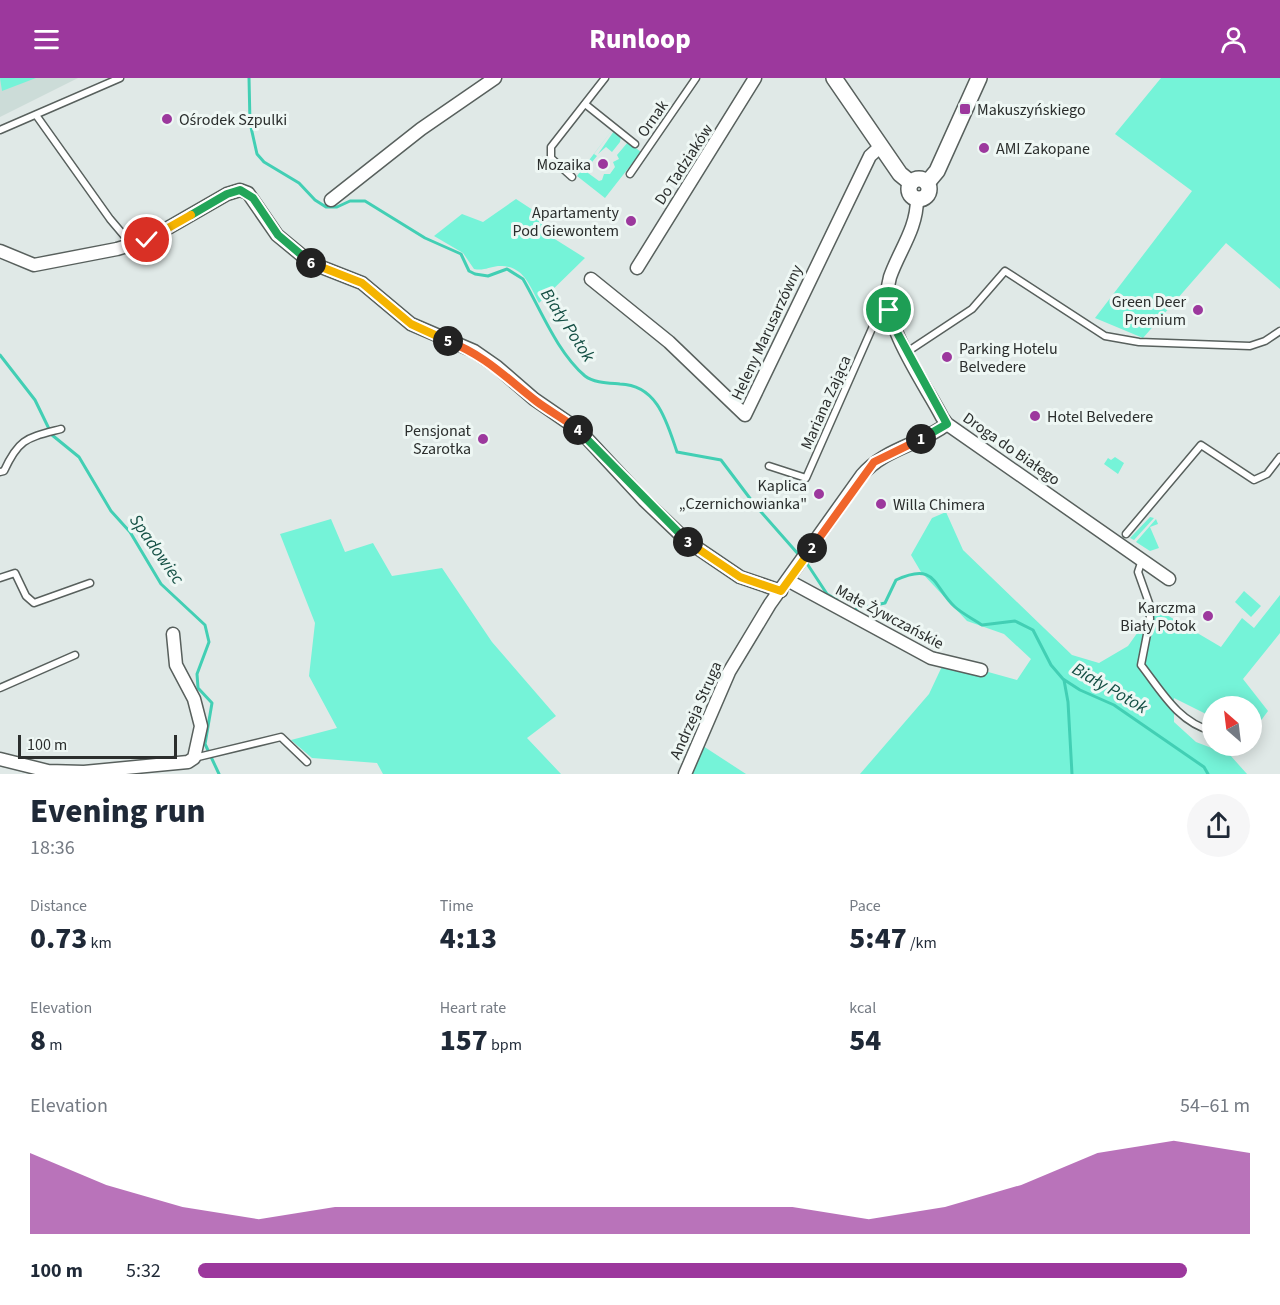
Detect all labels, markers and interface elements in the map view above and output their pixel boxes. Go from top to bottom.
text: Runloop [589,20,691,59]
icon: menu [30,23,63,56]
icon: person [1217,23,1250,56]
street label: Ornak [632,95,674,142]
place label: Makuszyńskiego [977,99,1086,121]
marker: Makuszyńskiego [958,102,972,116]
place label: Ośrodek Szpulki [179,109,287,131]
marker: Ośrodek Szpulki [160,112,174,126]
street label: Do Tadziaków [649,119,719,209]
place label: AMI Zakopane [996,138,1090,160]
marker: AMI Zakopane [977,141,991,155]
place label: Mozaika [537,154,591,176]
marker: Mozaika [596,157,610,171]
place label: Apartamenty Pod Giewontem [512,202,620,242]
pin [121,214,172,265]
marker: Apartamenty Pod Giewontem [624,214,638,228]
icon: check [130,223,163,256]
pin: 6 [296,248,326,278]
text: 6 [307,252,315,274]
street label: Heleny Marusarzówny [726,261,808,404]
water label: Biały Potok [534,284,601,367]
pin [863,284,914,335]
place label: Green Deer Premium [1112,291,1186,331]
icon: arrive [872,293,905,326]
marker: Green Deer Premium [1191,303,1205,317]
pin: 5 [433,326,463,356]
text: 5 [444,330,452,352]
place label: Parking Hotelu Belvedere [959,338,1058,378]
marker: Parking Hotelu Belvedere [940,350,954,364]
street label: Mariana Zająca [795,352,856,453]
place label: Hotel Belvedere [1047,406,1153,428]
street label: Droga do Białego [958,407,1065,491]
marker: Hotel Belvedere [1028,409,1042,423]
pin: 4 [563,415,593,445]
text: 4 [574,419,582,441]
place label: Pensjonat Szarotka [404,420,472,460]
pin: 1 [906,424,936,454]
text: 1 [917,428,925,450]
marker: Pensjonat Szarotka [476,432,490,446]
place label: Kaplica „Czernichowianka" [679,475,807,515]
marker: Kaplica „Czernichowianka" [812,487,826,501]
place label: Willa Chimera [893,494,985,516]
marker: Willa Chimera [874,497,888,511]
water label: Spadowiec [123,509,190,590]
pin: 3 [673,527,703,557]
text: 3 [684,531,692,553]
pin: 2 [797,533,827,563]
text: 2 [808,537,816,559]
street label: Małe Żywczańskie [831,579,948,655]
place label: Karczma Biały Potok [1120,597,1196,637]
marker: Karczma Biały Potok [1201,609,1215,623]
water label: Biały Potok [1067,657,1152,720]
street label: Andrzeja Struga [664,658,727,763]
north arrow [1202,696,1262,756]
map controls [1202,696,1262,756]
scale bar [18,732,177,760]
text: 100 m [27,734,67,756]
text: Evening run [30,788,206,835]
button: share [1187,794,1250,857]
text: 18:36 [30,834,75,862]
text: Distance [30,895,87,917]
text: Time [440,895,473,917]
text: Pace [849,895,881,917]
text: 0.73 [30,917,87,960]
text: 4:13 [440,917,497,960]
text: 5:47 [849,917,907,960]
text: km [87,932,112,954]
text: /km [907,932,937,954]
text: Elevation [30,997,92,1019]
text: Heart rate [440,997,506,1019]
text: kcal [849,997,876,1019]
text: 8 [30,1019,46,1062]
text: 157 [440,1019,488,1062]
text: 54 [849,1019,881,1062]
text: m [46,1034,63,1056]
text: bpm [488,1034,522,1056]
text: Elevation [30,1092,108,1120]
text: 54–61 m [1180,1092,1250,1120]
text: 100 m [30,1257,83,1285]
text: 5:32 [126,1257,161,1285]

